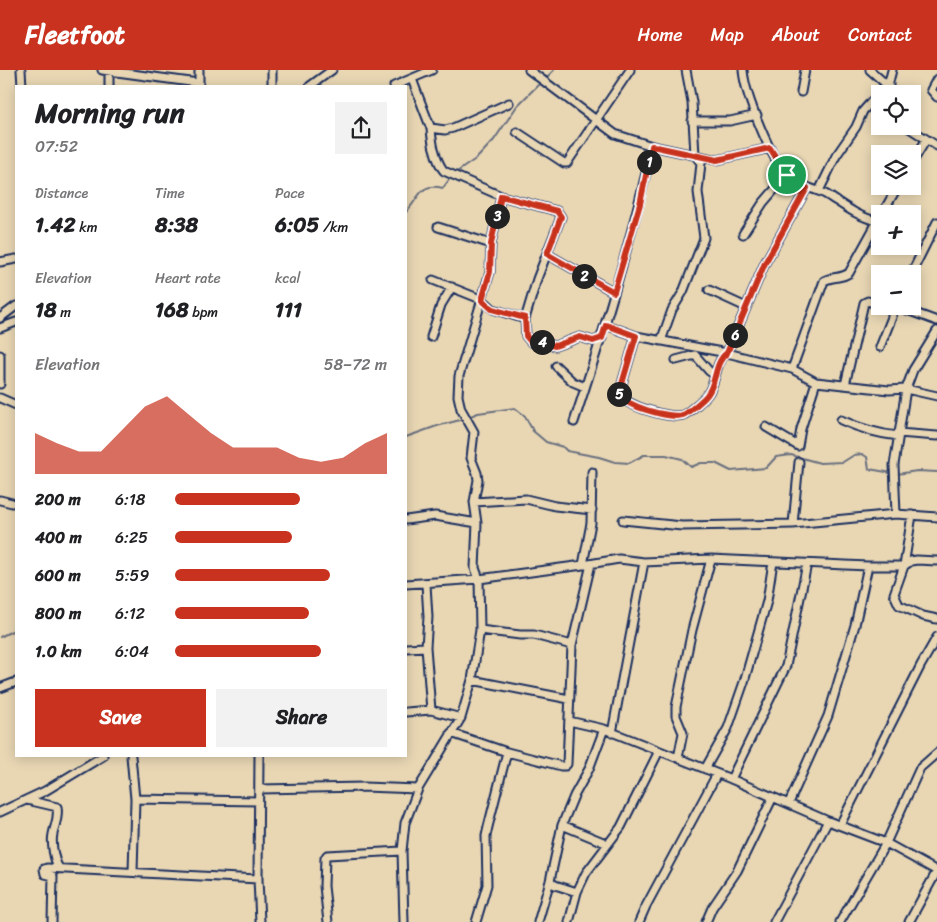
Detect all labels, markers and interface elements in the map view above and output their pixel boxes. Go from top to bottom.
text: Fleetfoot [25,14,125,56]
text: Home [638,19,683,51]
text: Map [711,19,744,51]
text: About [772,19,820,51]
text: Contact [848,19,912,51]
map controls [871,85,921,315]
button: locate [871,85,921,135]
text: Morning run [35,88,185,137]
button: share [335,102,387,154]
text: 07:52 [35,132,78,161]
button: layers [871,145,921,195]
pin: 1 [636,150,662,174]
text: 1 [646,150,653,175]
pin [766,154,808,196]
icon: arrive [773,161,801,189]
text: Distance [35,181,88,206]
text: Time [155,181,185,206]
text: Pace [275,181,305,206]
pin: 3 [484,204,510,228]
text: 3 [494,204,501,229]
button: + [871,205,921,255]
text: 1.42 [35,206,76,244]
text: 8:38 [155,206,198,244]
text: 6:05 [275,206,319,244]
text: km [76,215,97,240]
text: /km [319,215,348,240]
pin: 2 [572,264,596,288]
text: 2 [580,264,589,289]
button: − [871,265,921,315]
text: Elevation [35,266,92,291]
text: Heart rate [155,266,221,291]
text: kcal [275,266,300,291]
text: 18 [35,291,57,329]
text: 168 [155,291,189,329]
text: 111 [275,291,302,329]
text: m [57,300,71,325]
text: bpm [189,300,218,325]
pin: 6 [722,322,748,348]
text: 6 [732,323,739,348]
pin: 4 [530,330,554,354]
text: 4 [538,330,547,355]
text: Elevation [35,350,100,379]
text: 58–72 m [324,350,387,379]
pin: 5 [606,382,632,406]
text: 5 [615,382,624,407]
text: 200 m [35,485,81,514]
text: 6:18 [115,485,145,514]
text: 400 m [35,523,82,552]
text: 6:25 [115,523,148,552]
text: 600 m [35,561,81,590]
text: 5:59 [115,561,149,590]
text: 800 m [35,599,81,628]
text: 6:12 [115,599,145,628]
text: 1.0 km [35,637,82,666]
text: 6:04 [115,637,149,666]
button: Save [35,689,206,747]
button: Share [216,689,387,747]

